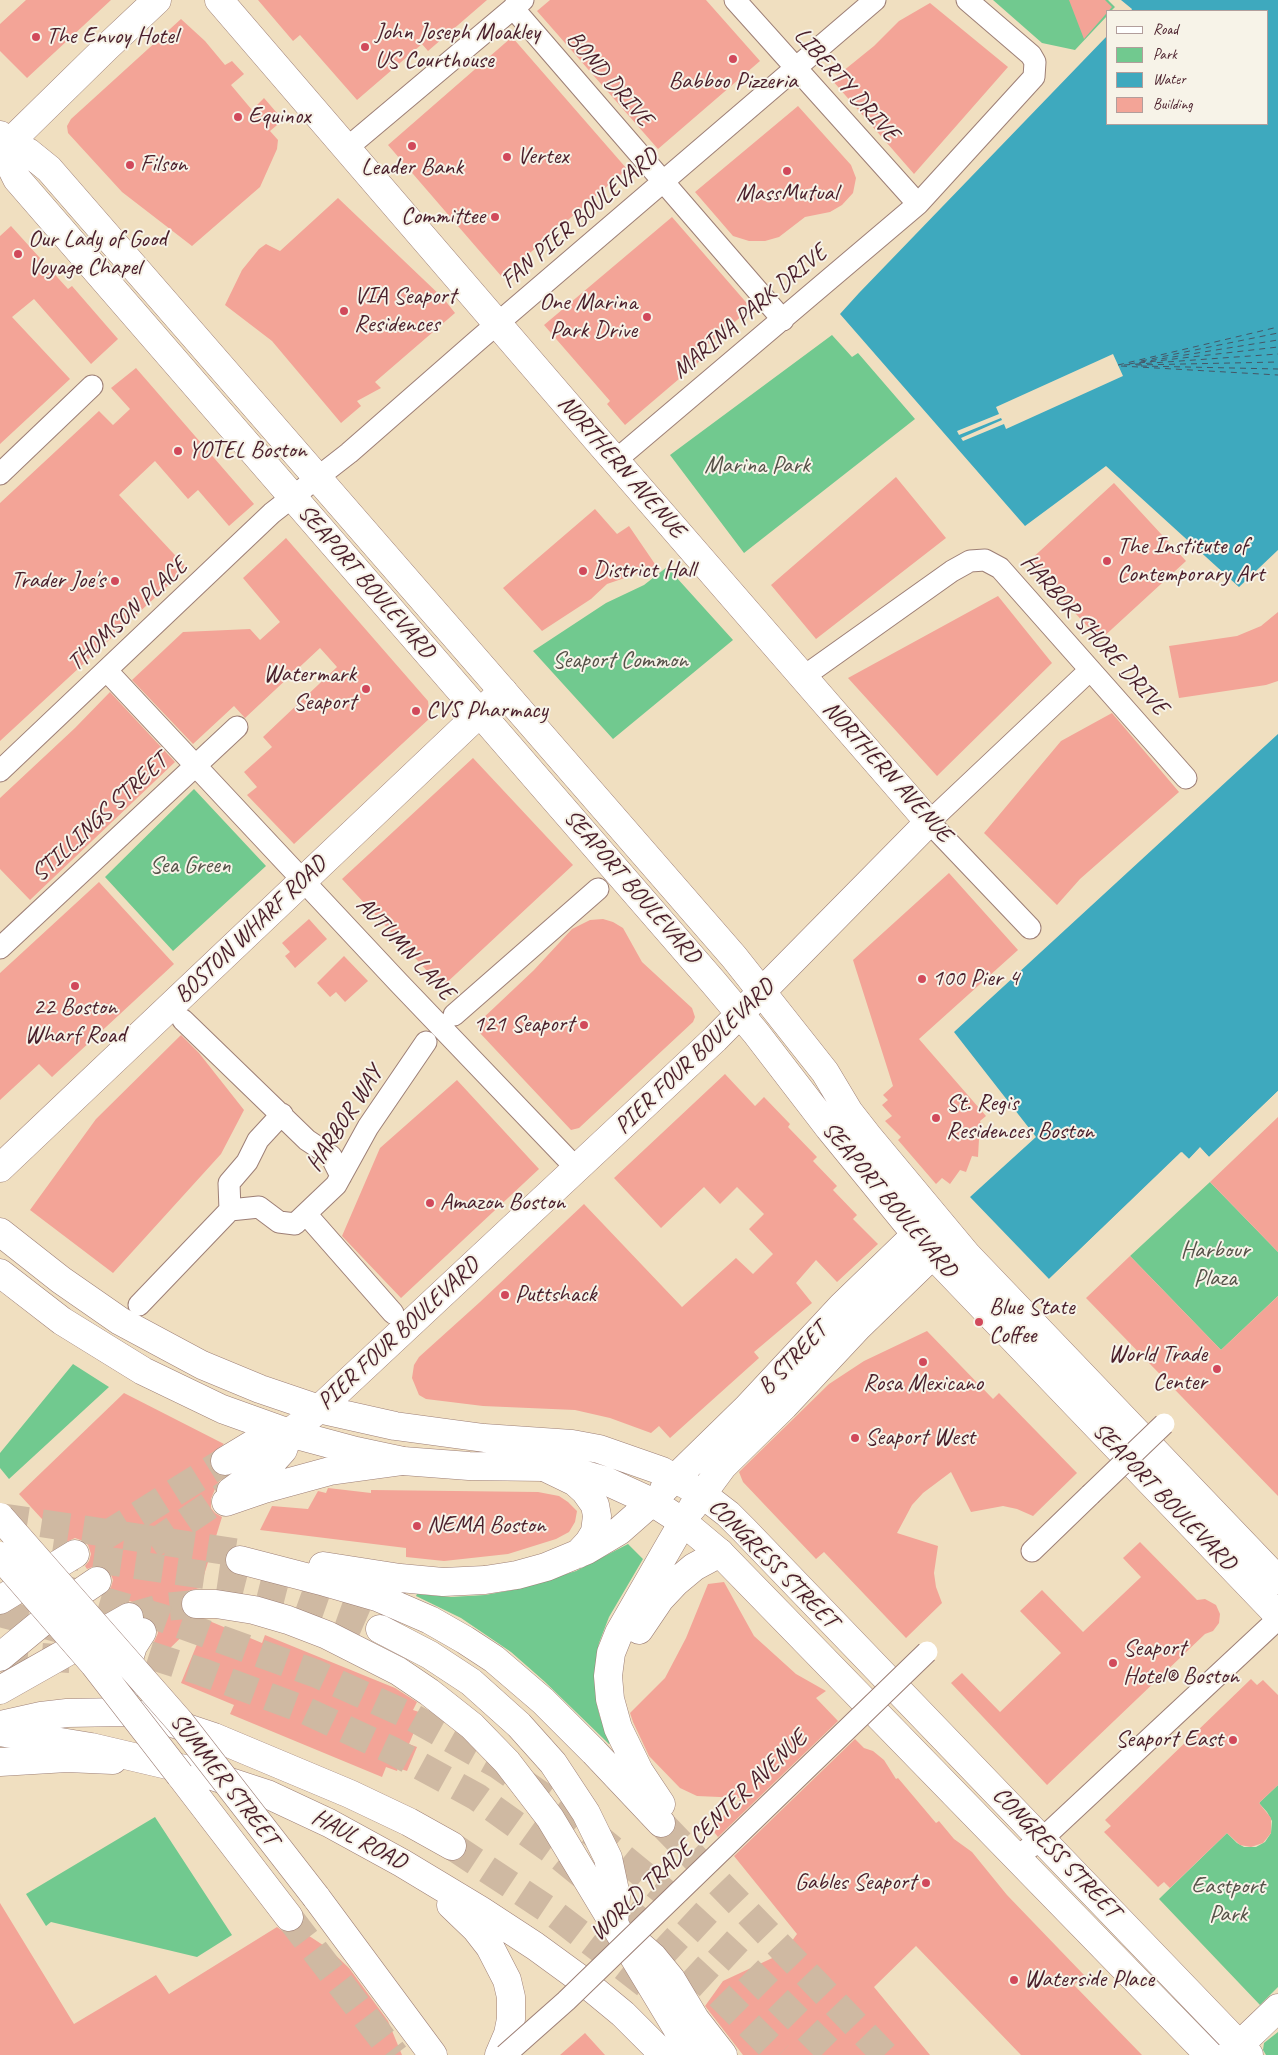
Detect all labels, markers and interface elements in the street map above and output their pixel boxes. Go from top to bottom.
legend [1106,10,1268,125]
place label: John Joseph Moakley US Courthouse [375,19,540,75]
text: Road [1153,20,1178,39]
street label: LIBERTY DRIVE [787,22,905,148]
place label: The Envoy Hotel [46,23,178,51]
street label: BOND DRIVE [560,25,658,133]
marker: The Envoy Hotel [30,31,42,43]
marker: John Joseph Moakley US Courthouse [359,41,371,53]
text: Park [1153,45,1177,64]
marker: Babboo Pizzeria [727,53,739,65]
place label: Babboo Pizzeria [669,68,797,96]
text: Water [1153,70,1186,89]
text: Building [1153,95,1192,114]
place label: Equinox [248,103,310,131]
marker: Equinox [232,111,244,123]
marker: Leader Bank [406,140,418,152]
street label: FAN PIER BOULEVARD [495,143,665,295]
place label: Vertex [517,143,568,171]
place label: Filson [140,151,187,179]
marker: Vertex [501,151,513,163]
place label: Leader Bank [361,154,463,182]
marker: Filson [124,159,136,171]
marker: MassMutual [781,165,793,177]
place label: MassMutual [736,180,838,208]
place label: Committee [401,203,485,231]
marker: Committee [489,211,501,223]
place label: Our Lady of Good Voyage Chapel [28,226,167,282]
street label: MARINA PARK DRIVE [667,239,833,385]
marker: Our Lady of Good Voyage Chapel [12,248,24,260]
place label: VIA Seaport Residences [354,283,456,339]
place label: One Marina Park Drive [539,289,637,345]
marker: VIA Seaport Residences [338,305,350,317]
marker: One Marina Park Drive [641,311,653,323]
street label: NORTHERN AVENUE [551,390,691,544]
place label: YOTEL Boston [188,437,307,465]
marker: YOTEL Boston [172,445,184,457]
park label: Marina Park [704,452,810,480]
street label: SEAPORT BOULEVARD [291,499,441,665]
place label: The Institute of Contemporary Art [1117,533,1264,589]
street label: HARBOR SHORE DRIVE [1014,549,1174,721]
street label: THOMSON PLACE [62,552,194,678]
marker: The Institute of Contemporary Art [1101,555,1113,567]
place label: District Hall [593,557,695,585]
marker: District Hall [577,565,589,577]
place label: Trader Joe's [11,567,105,595]
marker: Trader Joe's [109,575,121,587]
park label: Seaport Common [552,647,688,675]
place label: Watermark Seaport [263,661,356,717]
marker: Watermark Seaport [360,683,372,695]
street label: NORTHERN AVENUE [816,695,958,849]
place label: CVS Pharmacy [426,697,548,725]
marker: CVS Pharmacy [410,705,422,717]
street label: STILLINGS STREET [26,747,174,889]
street label: SEAPORT BOULEVARD [557,804,707,970]
street label: BOSTON WHARF ROAD [169,850,333,1010]
park label: Sea Green [149,852,231,880]
street label: AUTUMN LANE [350,891,460,1007]
place label: 100 Pier 4 [932,965,1019,993]
street label: PIER FOUR BOULEVARD [609,973,781,1141]
marker: 100 Pier 4 [916,973,928,985]
marker: 22 Boston Wharf Road [69,980,81,992]
place label: 22 Boston Wharf Road [24,994,126,1050]
place label: 121 Seaport [473,1011,574,1039]
marker: 121 Seaport [578,1019,590,1031]
street label: HARBOR WAY [300,1061,390,1177]
place label: St. Regis Residences Boston [946,1090,1094,1146]
marker: St. Regis Residences Boston [930,1112,942,1124]
street label: SEAPORT BOULEVARD [815,1116,963,1284]
place label: Amazon Boston [440,1189,565,1217]
marker: Amazon Boston [424,1197,436,1209]
park label: Harbour Plaza [1180,1237,1250,1293]
street label: PIER FOUR BOULEVARD [312,1252,486,1416]
place label: Puttshack [515,1281,596,1309]
marker: Puttshack [499,1289,511,1301]
place label: Blue State Coffee [989,1294,1075,1350]
marker: Blue State Coffee [973,1316,985,1328]
street label: B STREET [752,1317,834,1401]
place label: World Trade Center [1108,1341,1207,1397]
marker: Rosa Mexicano [917,1356,929,1368]
marker: World Trade Center [1211,1363,1223,1375]
place label: Rosa Mexicano [863,1370,983,1398]
street label: SEAPORT BOULEVARD [1086,1417,1242,1577]
place label: Seaport West [865,1424,975,1452]
marker: Seaport West [849,1432,861,1444]
street label: CONGRESS STREET [702,1493,844,1635]
place label: NEMA Boston [427,1512,546,1540]
marker: NEMA Boston [411,1520,423,1532]
place label: Seaport Hotel® Boston [1123,1635,1239,1691]
marker: Seaport Hotel® Boston [1107,1657,1119,1669]
street label: SUMMER STREET [163,1708,285,1852]
street label: WORLD TRADE CENTER AVENUE [584,1725,814,1947]
place label: Seaport East [1115,1726,1223,1754]
marker: Seaport East [1227,1734,1239,1746]
street label: CONGRESS STREET [986,1781,1126,1925]
street label: HAUL ROAD [307,1803,411,1877]
place label: Gables Seaport [795,1869,916,1897]
park label: Eastport Park [1191,1873,1265,1929]
marker: Gables Seaport [920,1877,932,1889]
place label: Waterside Place [1024,1966,1154,1994]
marker: Waterside Place [1008,1974,1020,1986]

